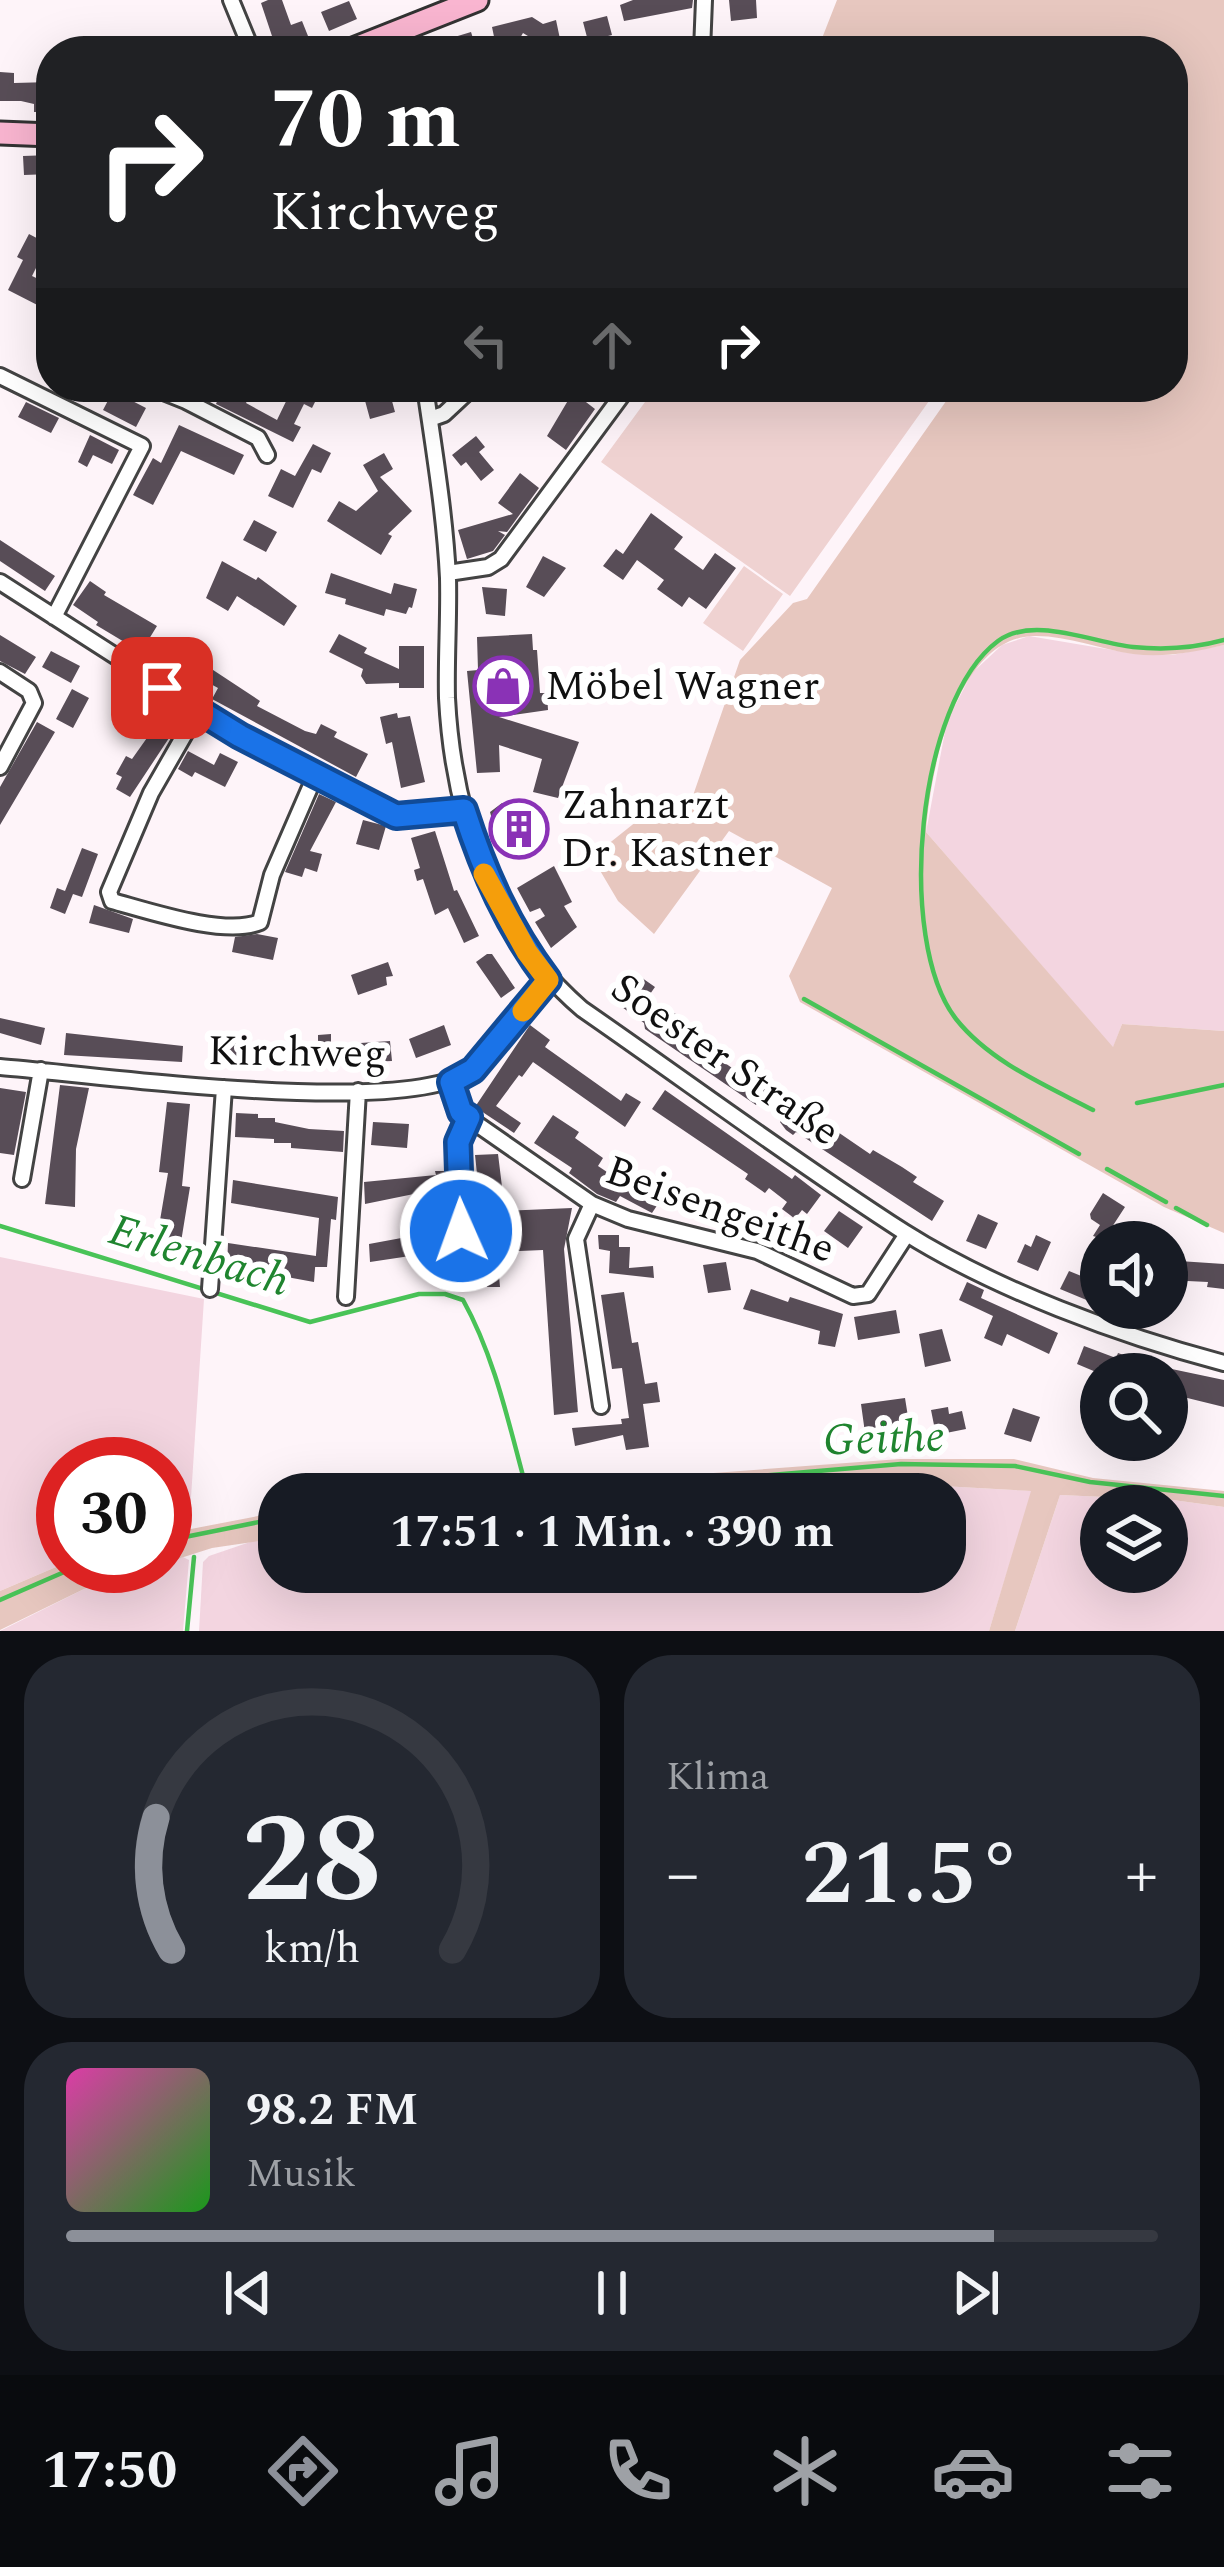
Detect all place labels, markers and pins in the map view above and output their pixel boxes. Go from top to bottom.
pin [111,637,213,739]
shop icon: Möbel Wagner [472,655,534,717]
place label: Möbel Wagner [545,655,819,718]
place label: Zahnarzt Dr. Kastner [561,774,773,885]
building icon: Zahnarzt Dr. Kastner [488,798,550,860]

